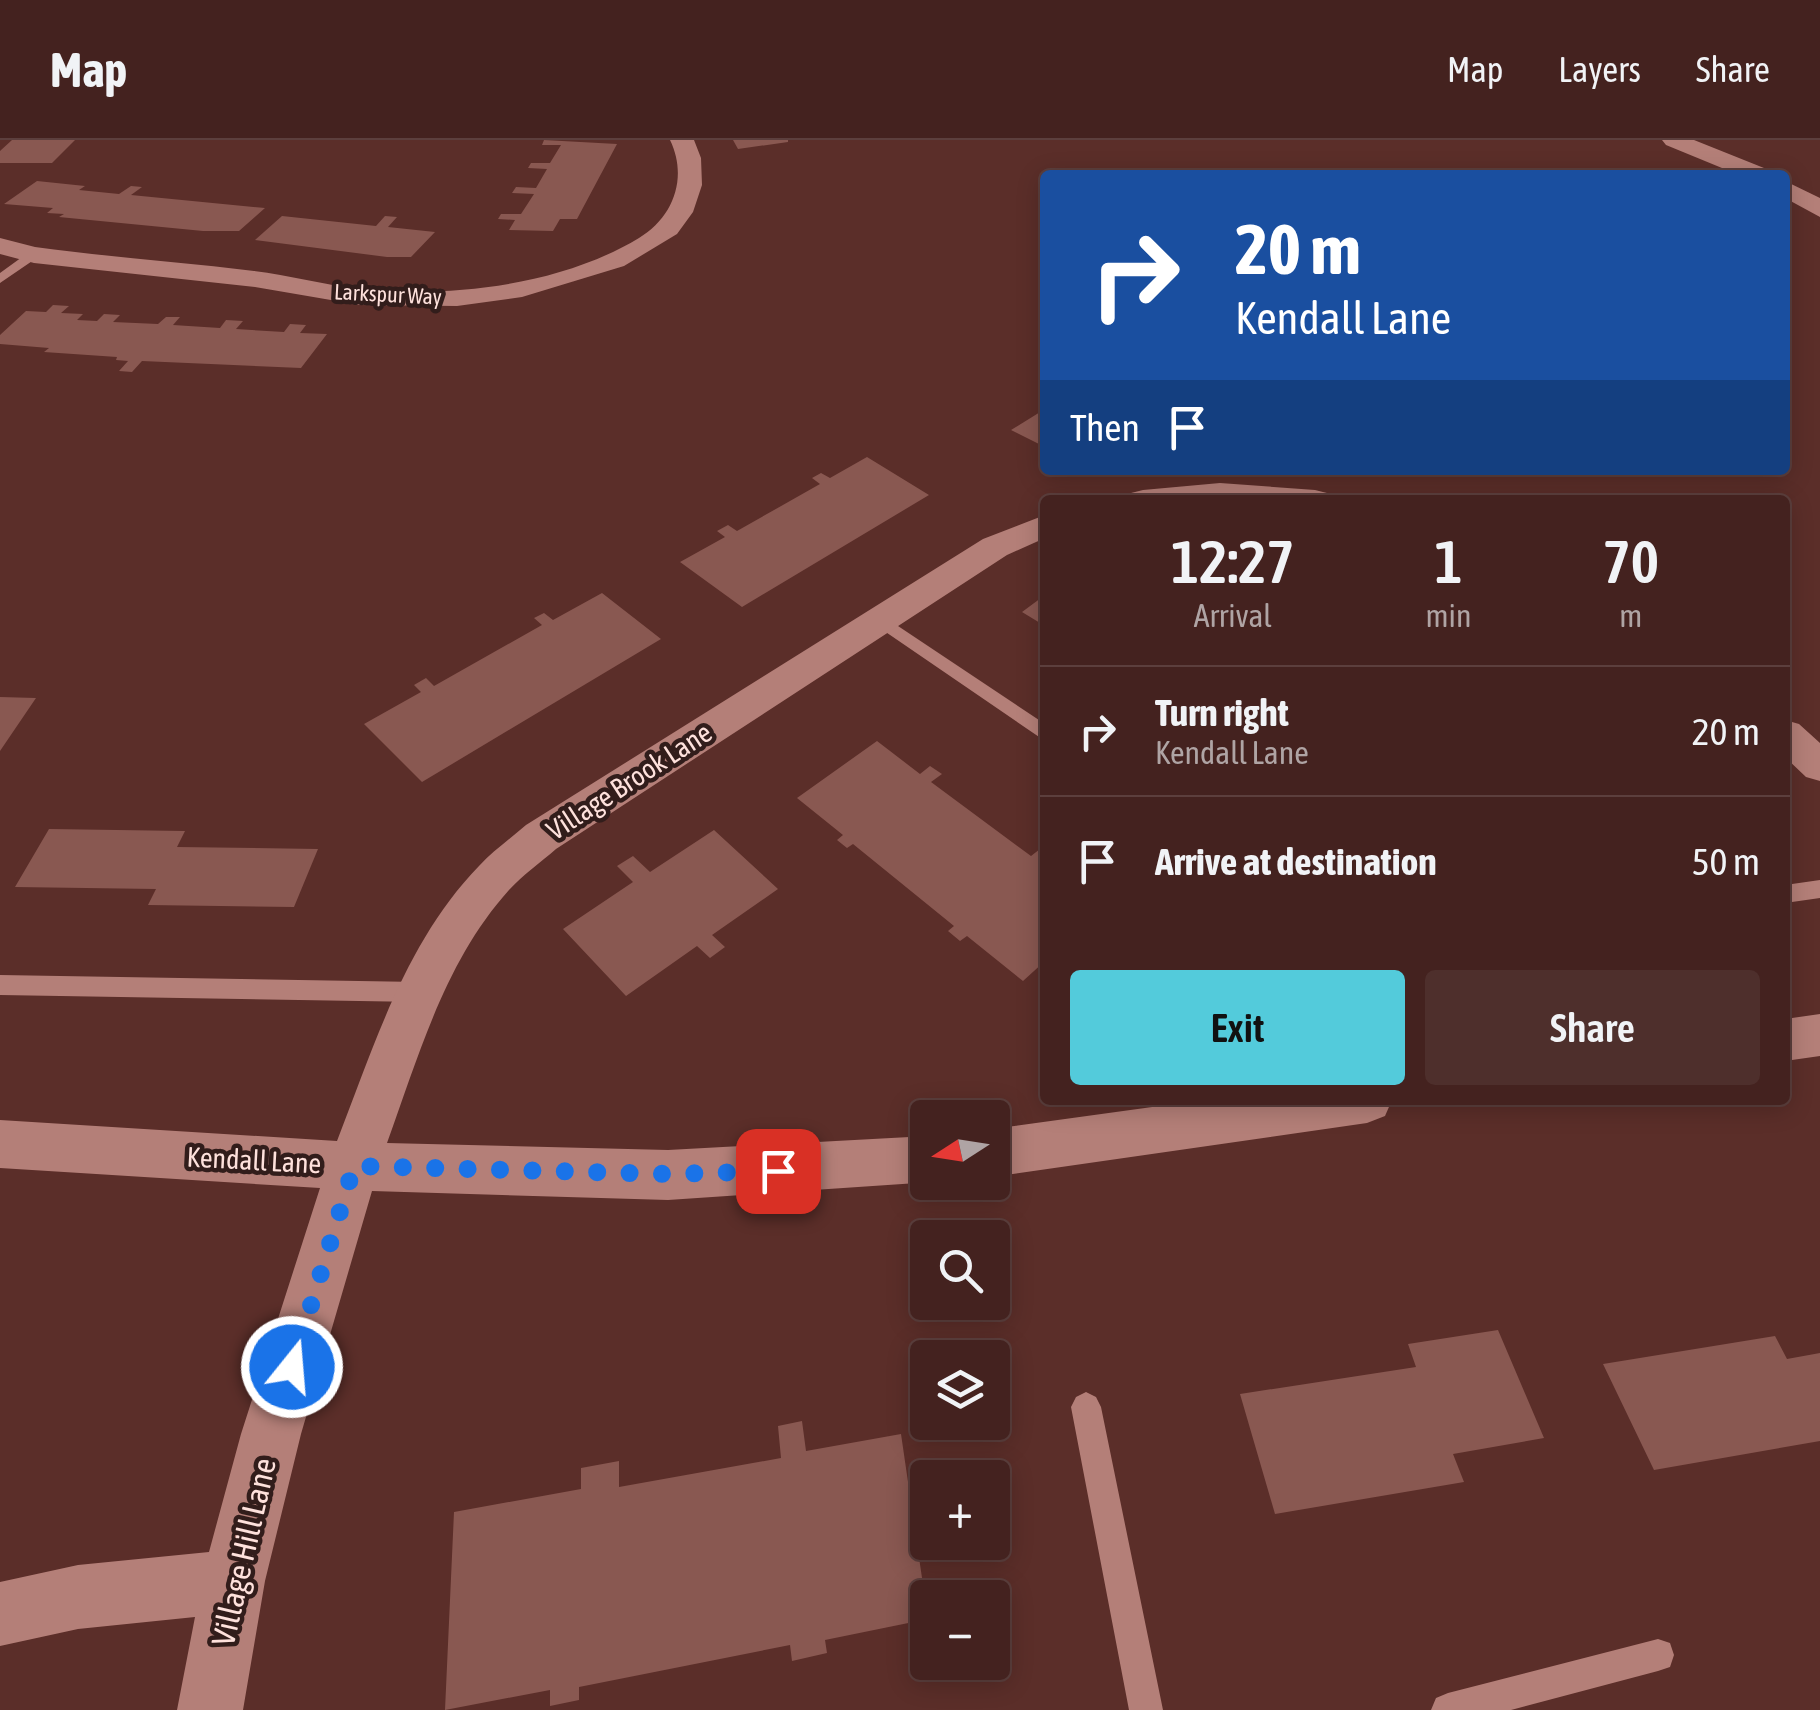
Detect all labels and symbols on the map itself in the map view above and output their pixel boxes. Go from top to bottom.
street label: Larkspur Way [333,278,443,310]
street label: Village Brook Lane [541,716,717,846]
north arrow [910,1100,1010,1200]
pin [736,1129,821,1214]
street label: Kendall Lane [186,1141,322,1179]
position arrow [240,1315,344,1419]
street label: Village Hill Lane [204,1454,283,1649]

